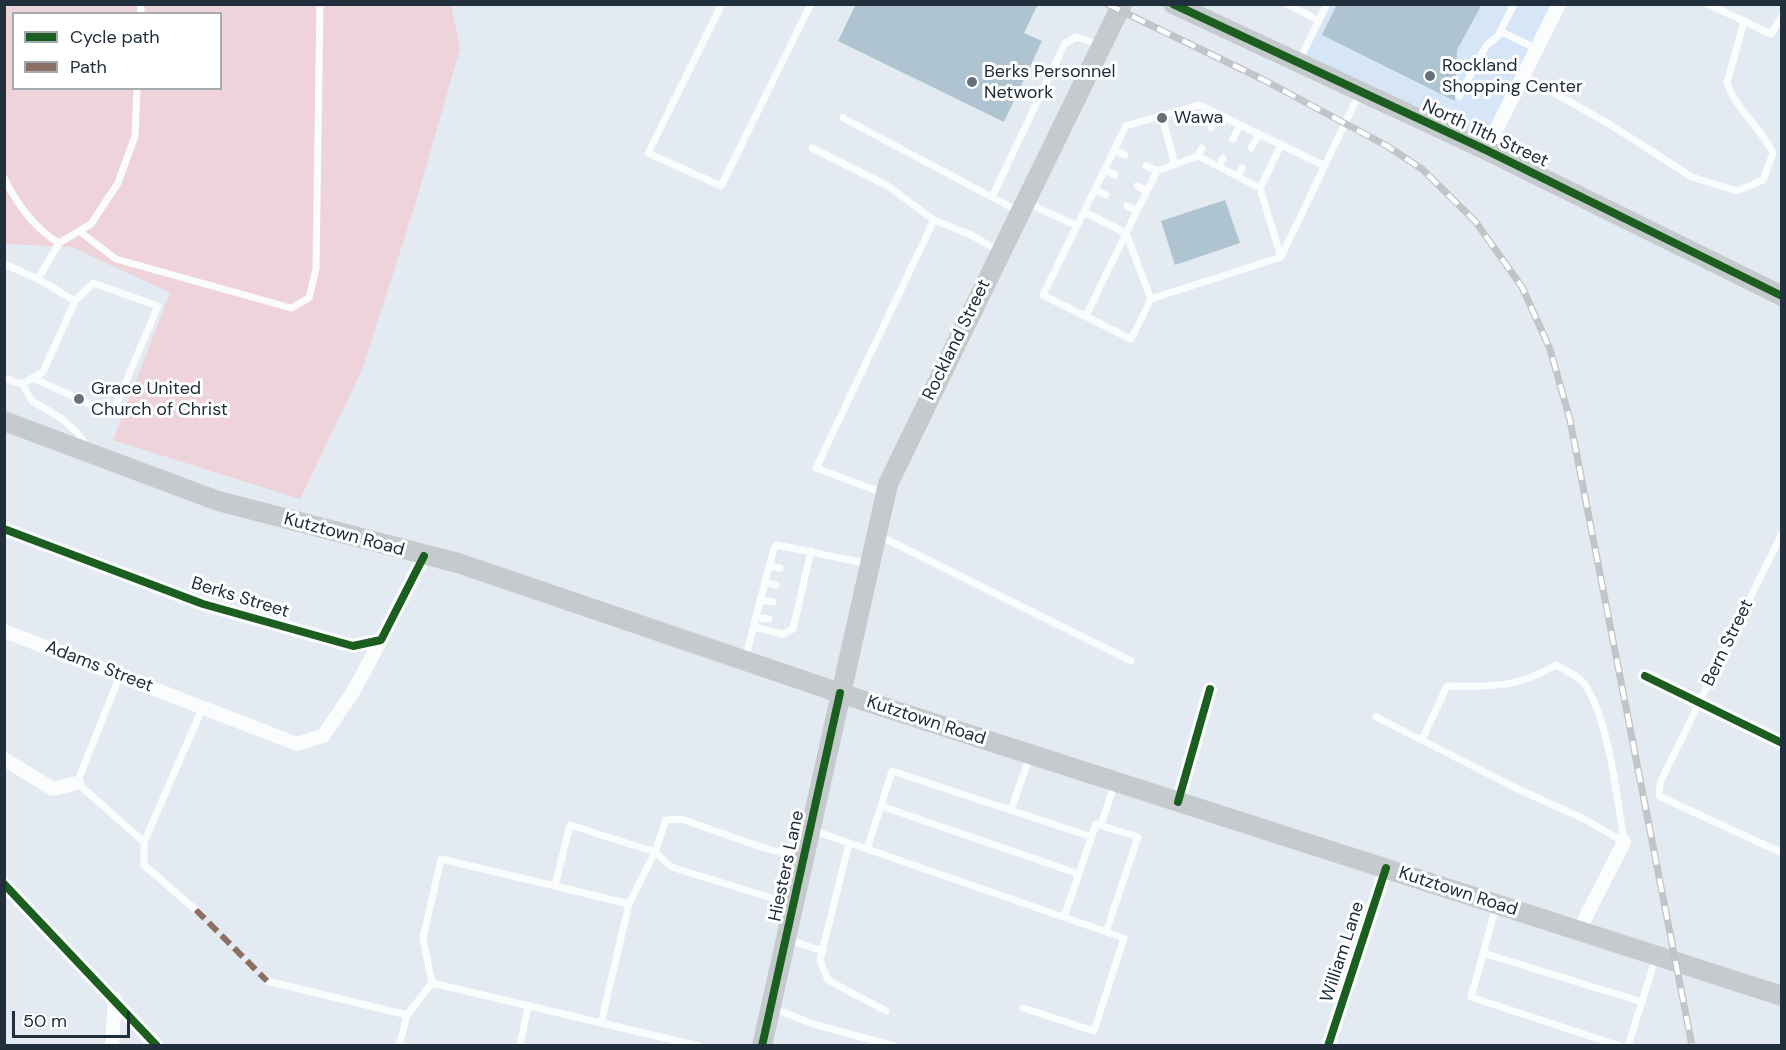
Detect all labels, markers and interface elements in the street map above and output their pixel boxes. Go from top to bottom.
legend [12,12,222,90]
text: Cycle path [70,25,160,49]
text: Path [70,55,107,79]
place label: Rockland Shopping Center [1442,55,1583,98]
place label: Berks Personnel Network [984,61,1116,104]
marker: Rockland Shopping Center [1423,69,1437,83]
marker: Berks Personnel Network [965,75,979,89]
street label: North 11th Street [1419,95,1551,173]
place label: Wawa [1174,107,1223,129]
marker: Wawa [1155,111,1169,125]
street label: Rockland Street [918,276,996,404]
place label: Grace United Church of Christ [91,378,228,420]
marker: Grace United Church of Christ [72,392,86,406]
street label: Kutztown Road [281,509,407,561]
street label: Berks Street [188,573,292,623]
street label: Bern Street [1698,596,1758,690]
street label: Adams Street [42,637,156,697]
street label: Kutztown Road [864,692,988,750]
street label: Hiesters Lane [765,809,809,923]
street label: Kutztown Road [1396,863,1520,921]
street label: William Lane [1317,899,1369,1005]
scale bar [15,999,134,1037]
text: 50 m [23,1009,67,1033]

